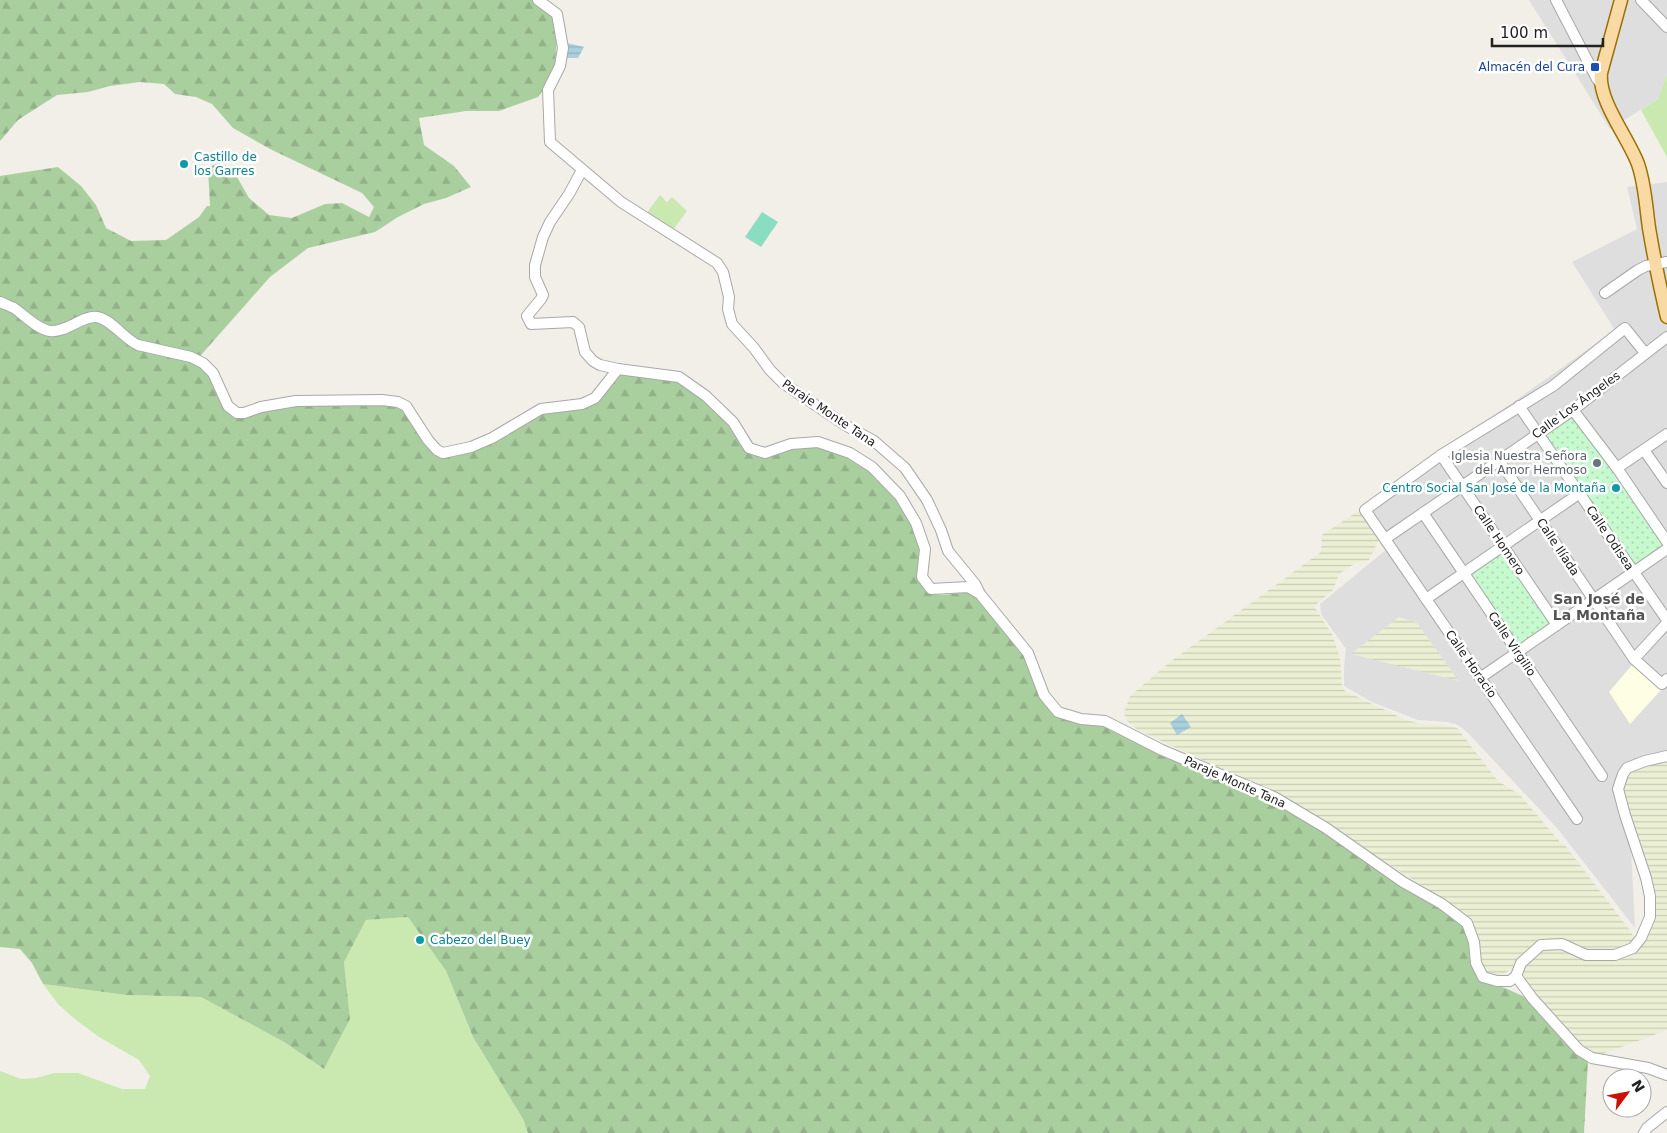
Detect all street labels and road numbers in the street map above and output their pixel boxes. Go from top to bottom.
street label: Calle Los Ángeles [1529,368,1623,442]
street label: Paraje Monte Tana [780,377,878,449]
street label: Calle Homero [1471,502,1527,578]
street label: Calle Odisea [1583,503,1637,573]
street label: Calle Ilíada [1534,516,1582,578]
street label: Calle Virgilio [1485,609,1539,679]
street label: Calle Horacio [1442,627,1500,701]
street label: Paraje Monte Tana [1182,753,1288,811]

